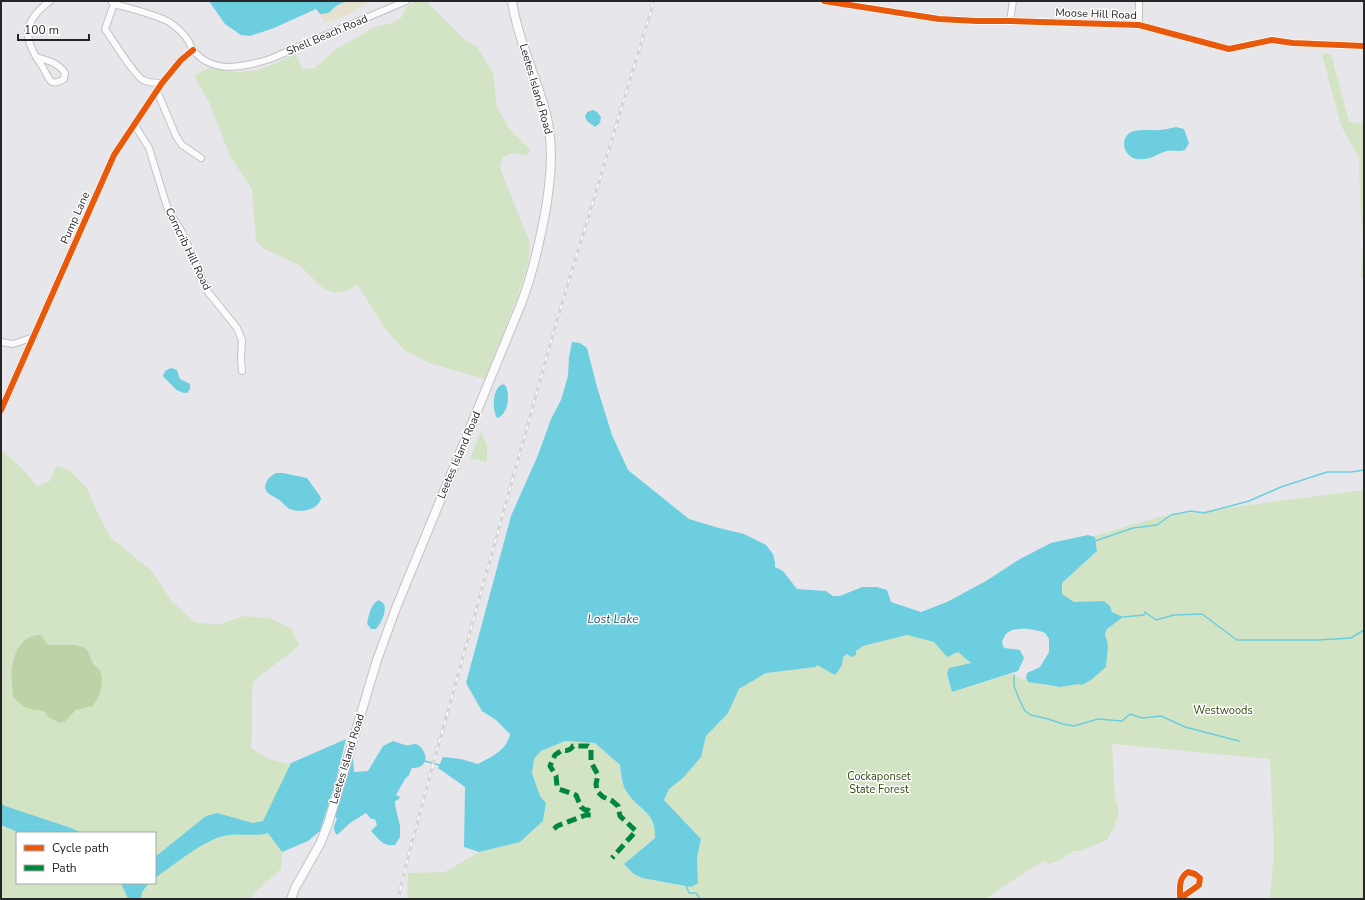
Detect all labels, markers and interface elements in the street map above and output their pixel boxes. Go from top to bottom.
street label: Moose Hill Road [1055,5,1137,23]
street label: Shell Beach Road [284,11,370,59]
scale bar [18,16,89,42]
text: 100 m [24,22,59,38]
street label: Leetes Island Road [516,42,556,136]
street label: Pump Lane [57,189,93,246]
street label: Corncrib Hill Road [162,205,214,293]
street label: Leetes Island Road [434,409,484,501]
water label: Lost Lake [587,611,639,627]
park label: Westwoods [1193,703,1253,718]
street label: Leetes Island Road [326,712,368,806]
park label: Cockaponset State Forest [847,769,911,797]
legend [16,832,156,884]
text: Cycle path [52,840,109,856]
text: Path [52,860,77,876]

